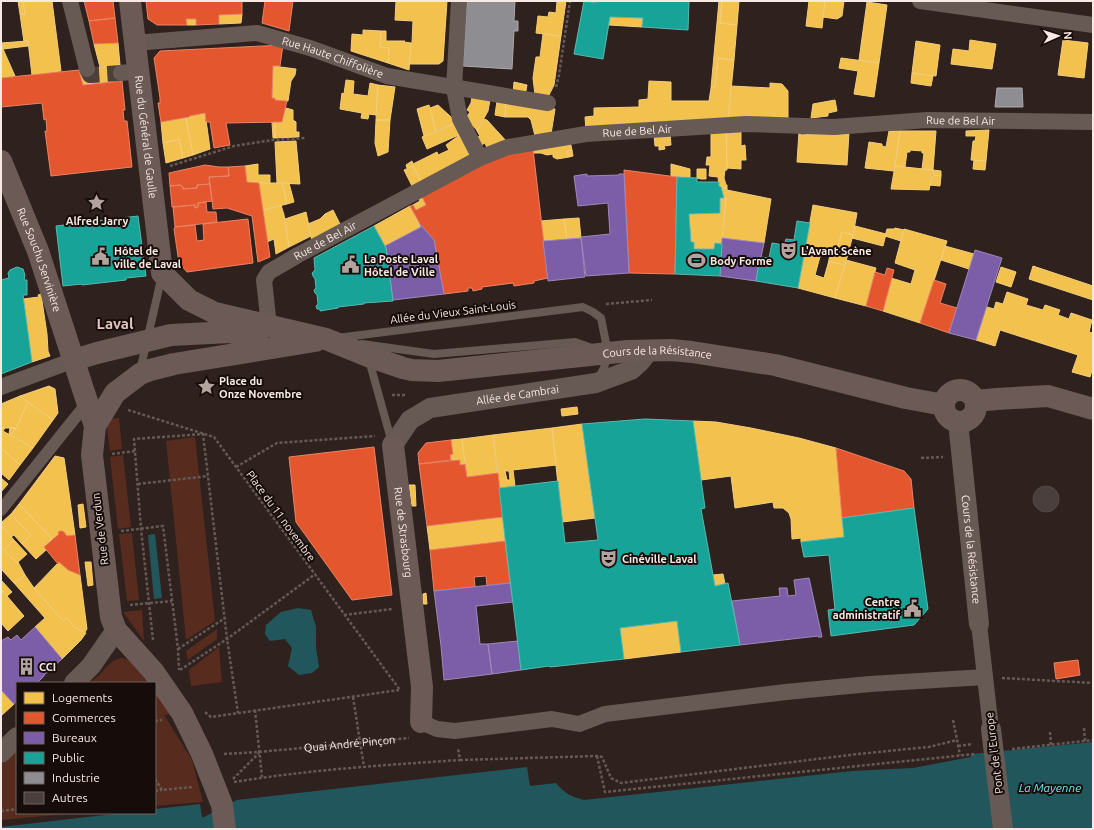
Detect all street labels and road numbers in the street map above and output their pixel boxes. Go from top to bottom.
street label: Rue Haute Chiffolière [281,34,385,80]
street label: Rue du Général de Gaulle [133,75,159,199]
street label: Rue de Bel Air [926,114,996,127]
street label: Rue de Bel Air [602,123,673,139]
street label: Rue Souchu Servinière [15,206,63,313]
street label: Rue de Bel Air [292,219,359,262]
street label: Allée du Vieux Saint-Louis [389,298,517,326]
street label: Cours de la Résistance [602,344,713,361]
street label: Allée de Cambrai [475,383,560,407]
street label: Place du 11 novembre [244,468,318,564]
street label: Rue de Strasbourg [392,486,415,578]
street label: Rue de Verdun [90,492,110,566]
street label: Cours de la Résistance [960,494,983,604]
street label: Pont de l'Europe [983,712,1005,794]
street label: Quai André Pinçon [303,733,396,754]

